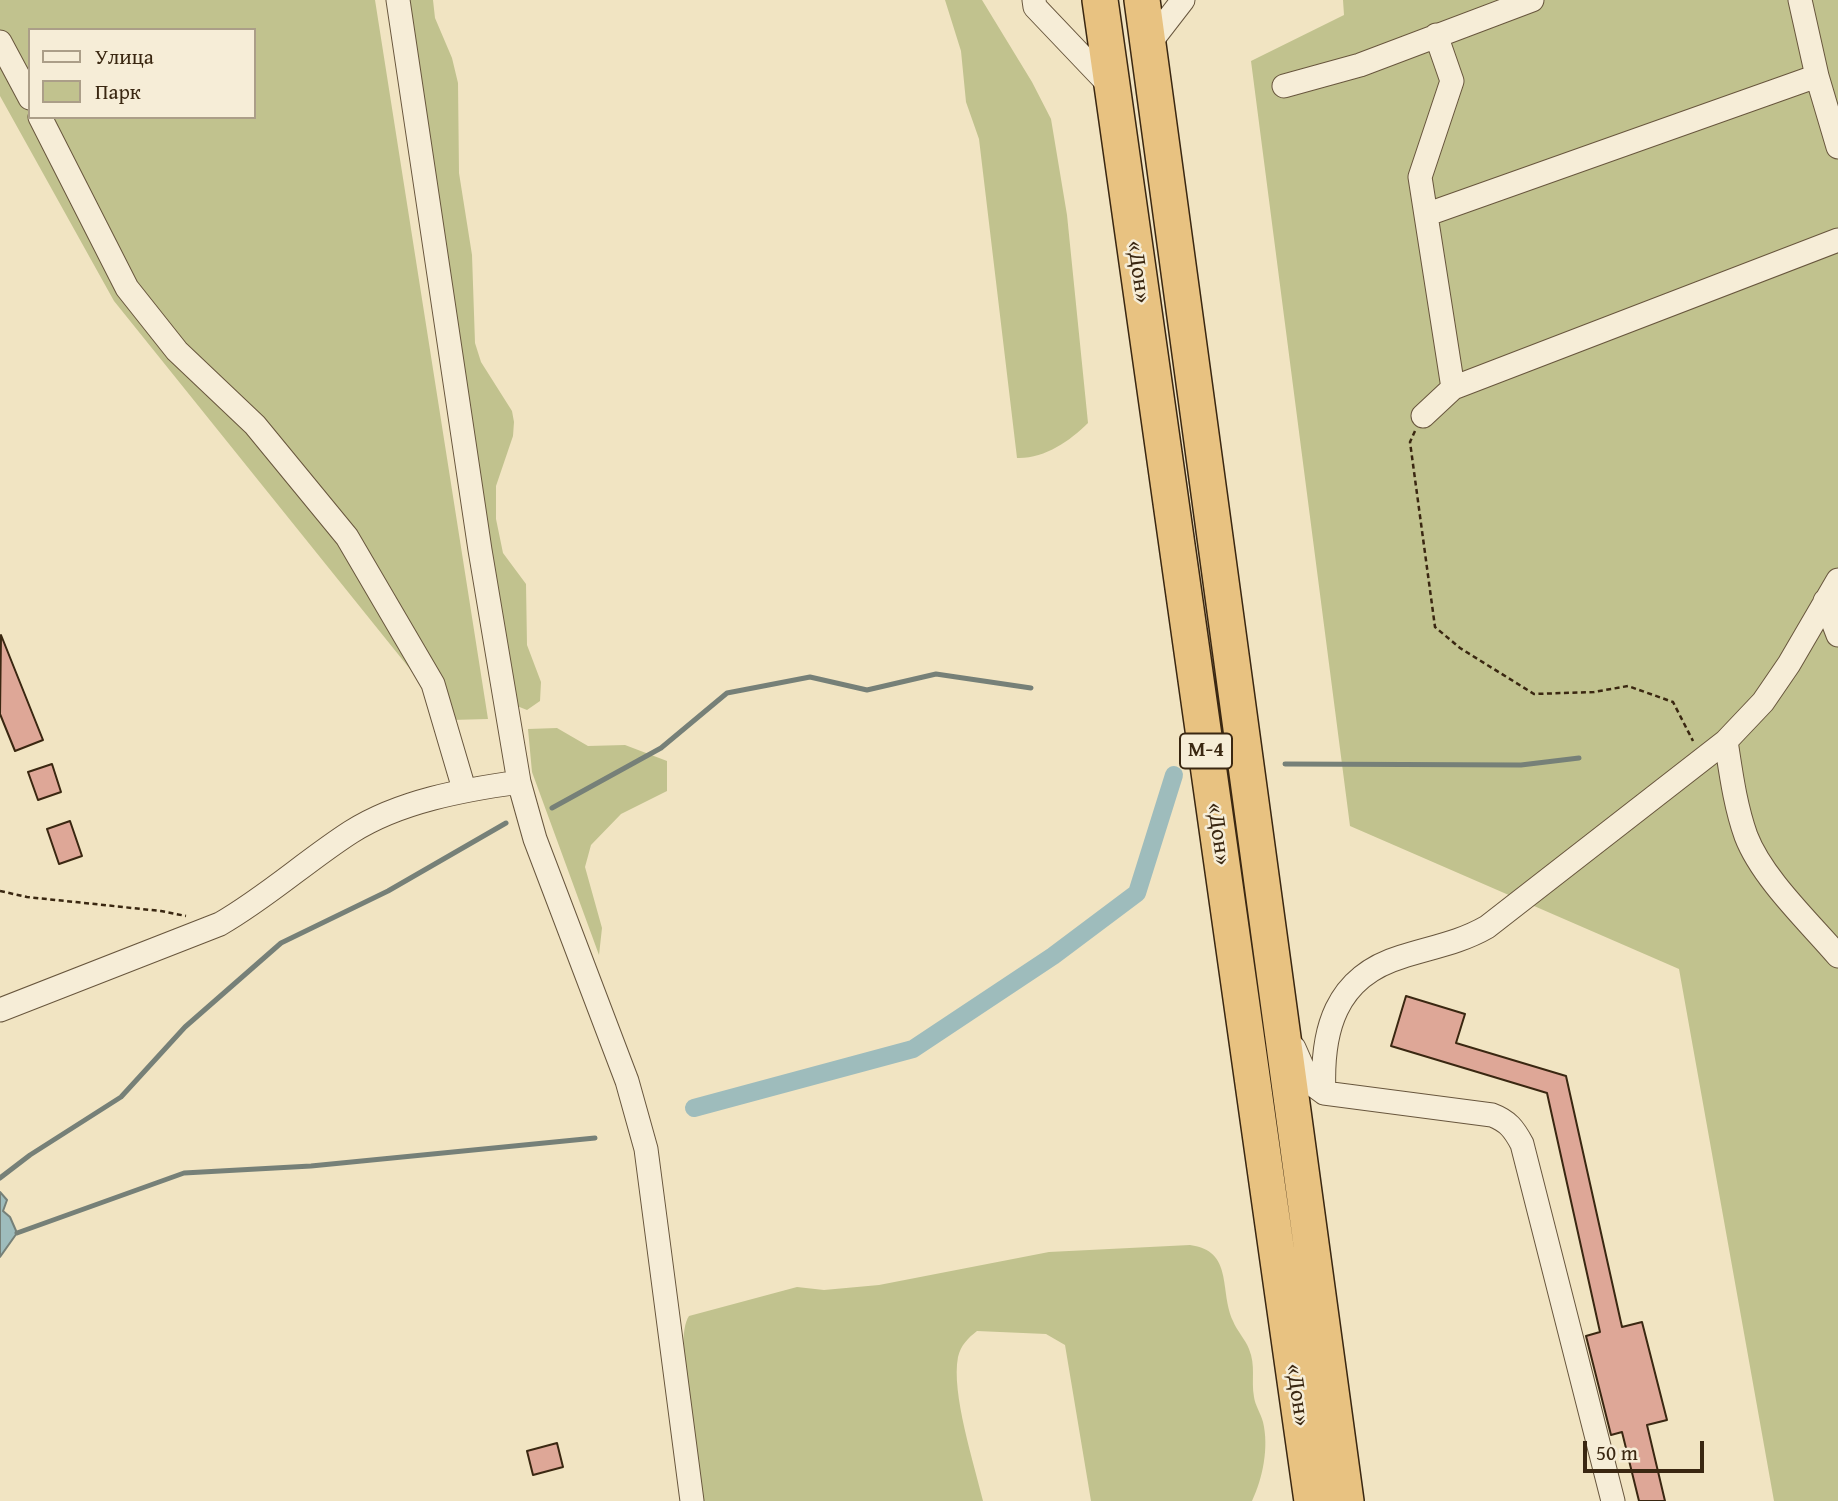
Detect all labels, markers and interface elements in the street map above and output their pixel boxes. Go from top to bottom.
legend [28,28,256,119]
text: Улица [95,41,154,72]
text: Парк [95,76,141,107]
street label: «Дон» [1120,239,1156,305]
road number: М-4 [1180,734,1232,768]
street label: «Дон» [1200,801,1236,867]
street label: «Дон» [1279,1362,1315,1428]
scale bar [1586,1428,1707,1472]
text: 50 m [1596,1437,1638,1468]

